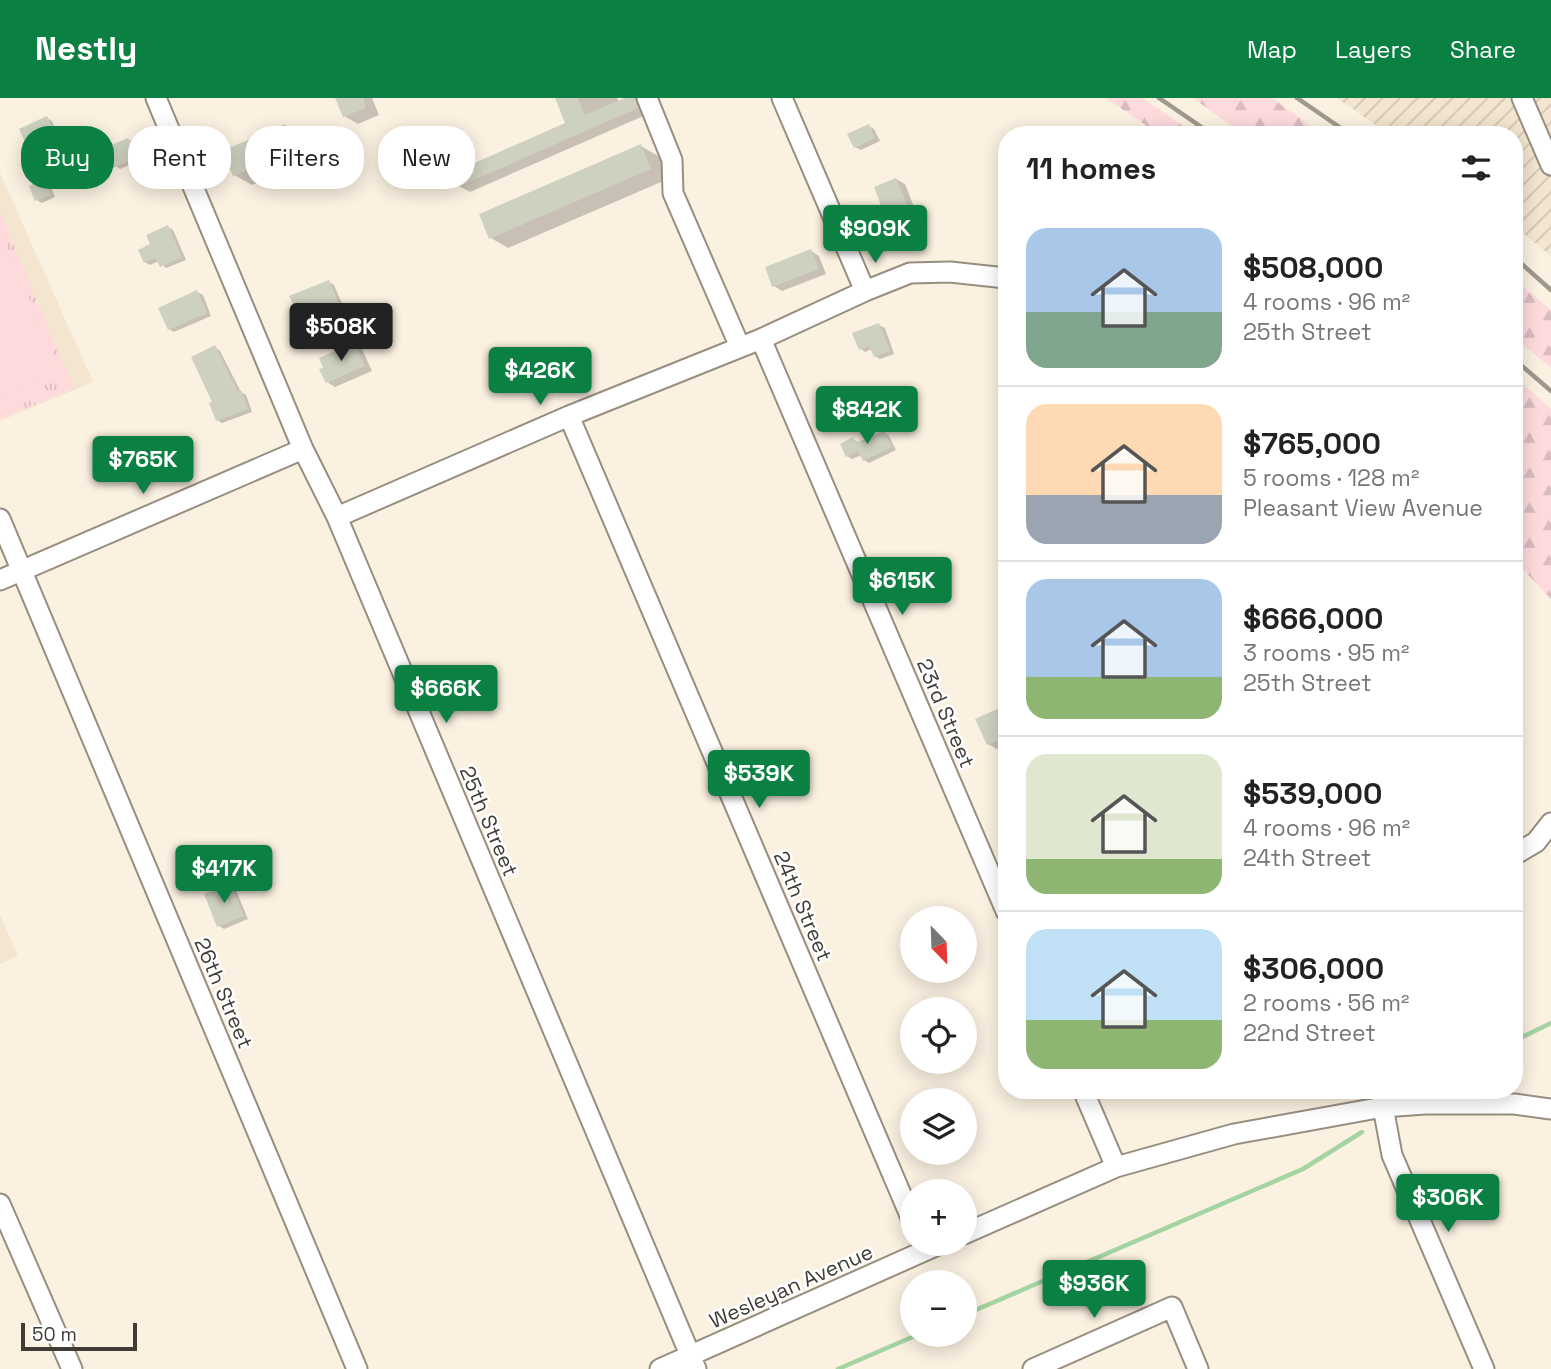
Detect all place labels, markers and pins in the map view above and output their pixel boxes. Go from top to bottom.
pin: $909K [826,206,924,265]
pin: $508K [292,303,390,363]
pin: $426K [491,348,589,407]
pin: $842K [818,386,916,446]
pin: $765K [94,436,192,496]
pin: $615K [853,558,951,617]
pin: $666K [397,666,495,725]
pin: $539K [710,750,808,810]
pin: $417K [175,846,273,905]
pin: $306K [1399,1174,1497,1234]
pin: $936K [1045,1260,1143,1320]

